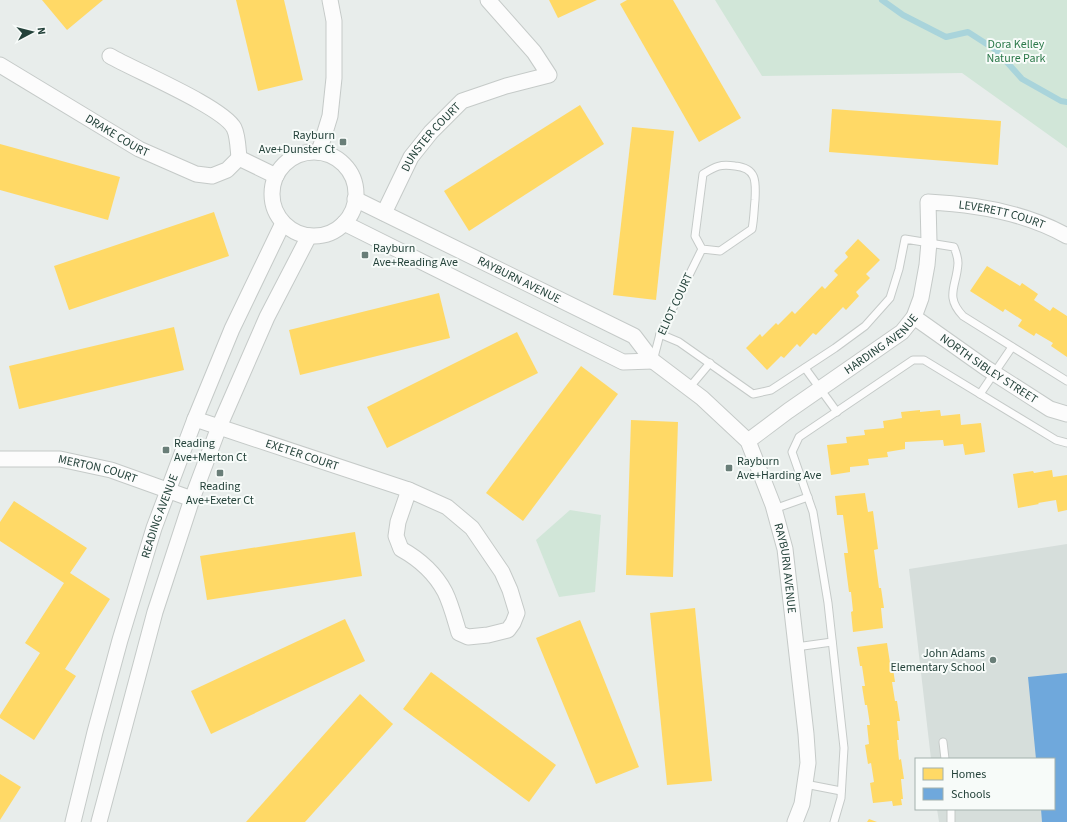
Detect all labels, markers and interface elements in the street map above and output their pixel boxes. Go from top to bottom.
north arrow [12,12,52,52]
text: N [34,26,49,35]
park label: Dora Kelley Nature Park [986,36,1046,67]
street label: DUNSTER COURT [397,98,465,175]
street label: DRAKE COURT [82,110,152,162]
place label: Rayburn Ave+Dunster Ct [259,127,335,158]
marker: Rayburn Ave+Dunster Ct [338,137,348,147]
street label: LEVERETT COURT [958,196,1048,234]
place label: Rayburn Ave+Reading Ave [373,240,458,271]
marker: Rayburn Ave+Reading Ave [360,250,370,260]
street label: RAYBURN AVENUE [474,252,564,308]
street label: ELIOT COURT [654,270,698,338]
street label: HARDING AVENUE [841,310,922,379]
street label: NORTH SIBLEY STREET [936,330,1041,408]
place label: Reading Ave+Merton Ct [174,435,247,466]
street label: EXETER COURT [263,435,341,475]
marker: Reading Ave+Merton Ct [161,445,171,455]
street label: MERTON COURT [56,451,140,488]
place label: Rayburn Ave+Harding Ave [737,453,821,484]
marker: Rayburn Ave+Harding Ave [724,463,734,473]
marker: Reading Ave+Exeter Ct [215,468,225,478]
street label: READING AVENUE [137,472,183,561]
place label: Reading Ave+Exeter Ct [186,478,254,509]
street label: RAYBURN AVENUE [769,521,800,614]
place label: John Adams Elementary School [890,645,985,676]
marker: John Adams Elementary School [988,655,998,665]
legend [915,758,1055,810]
text: Homes [951,766,986,783]
text: Schools [951,786,991,803]

